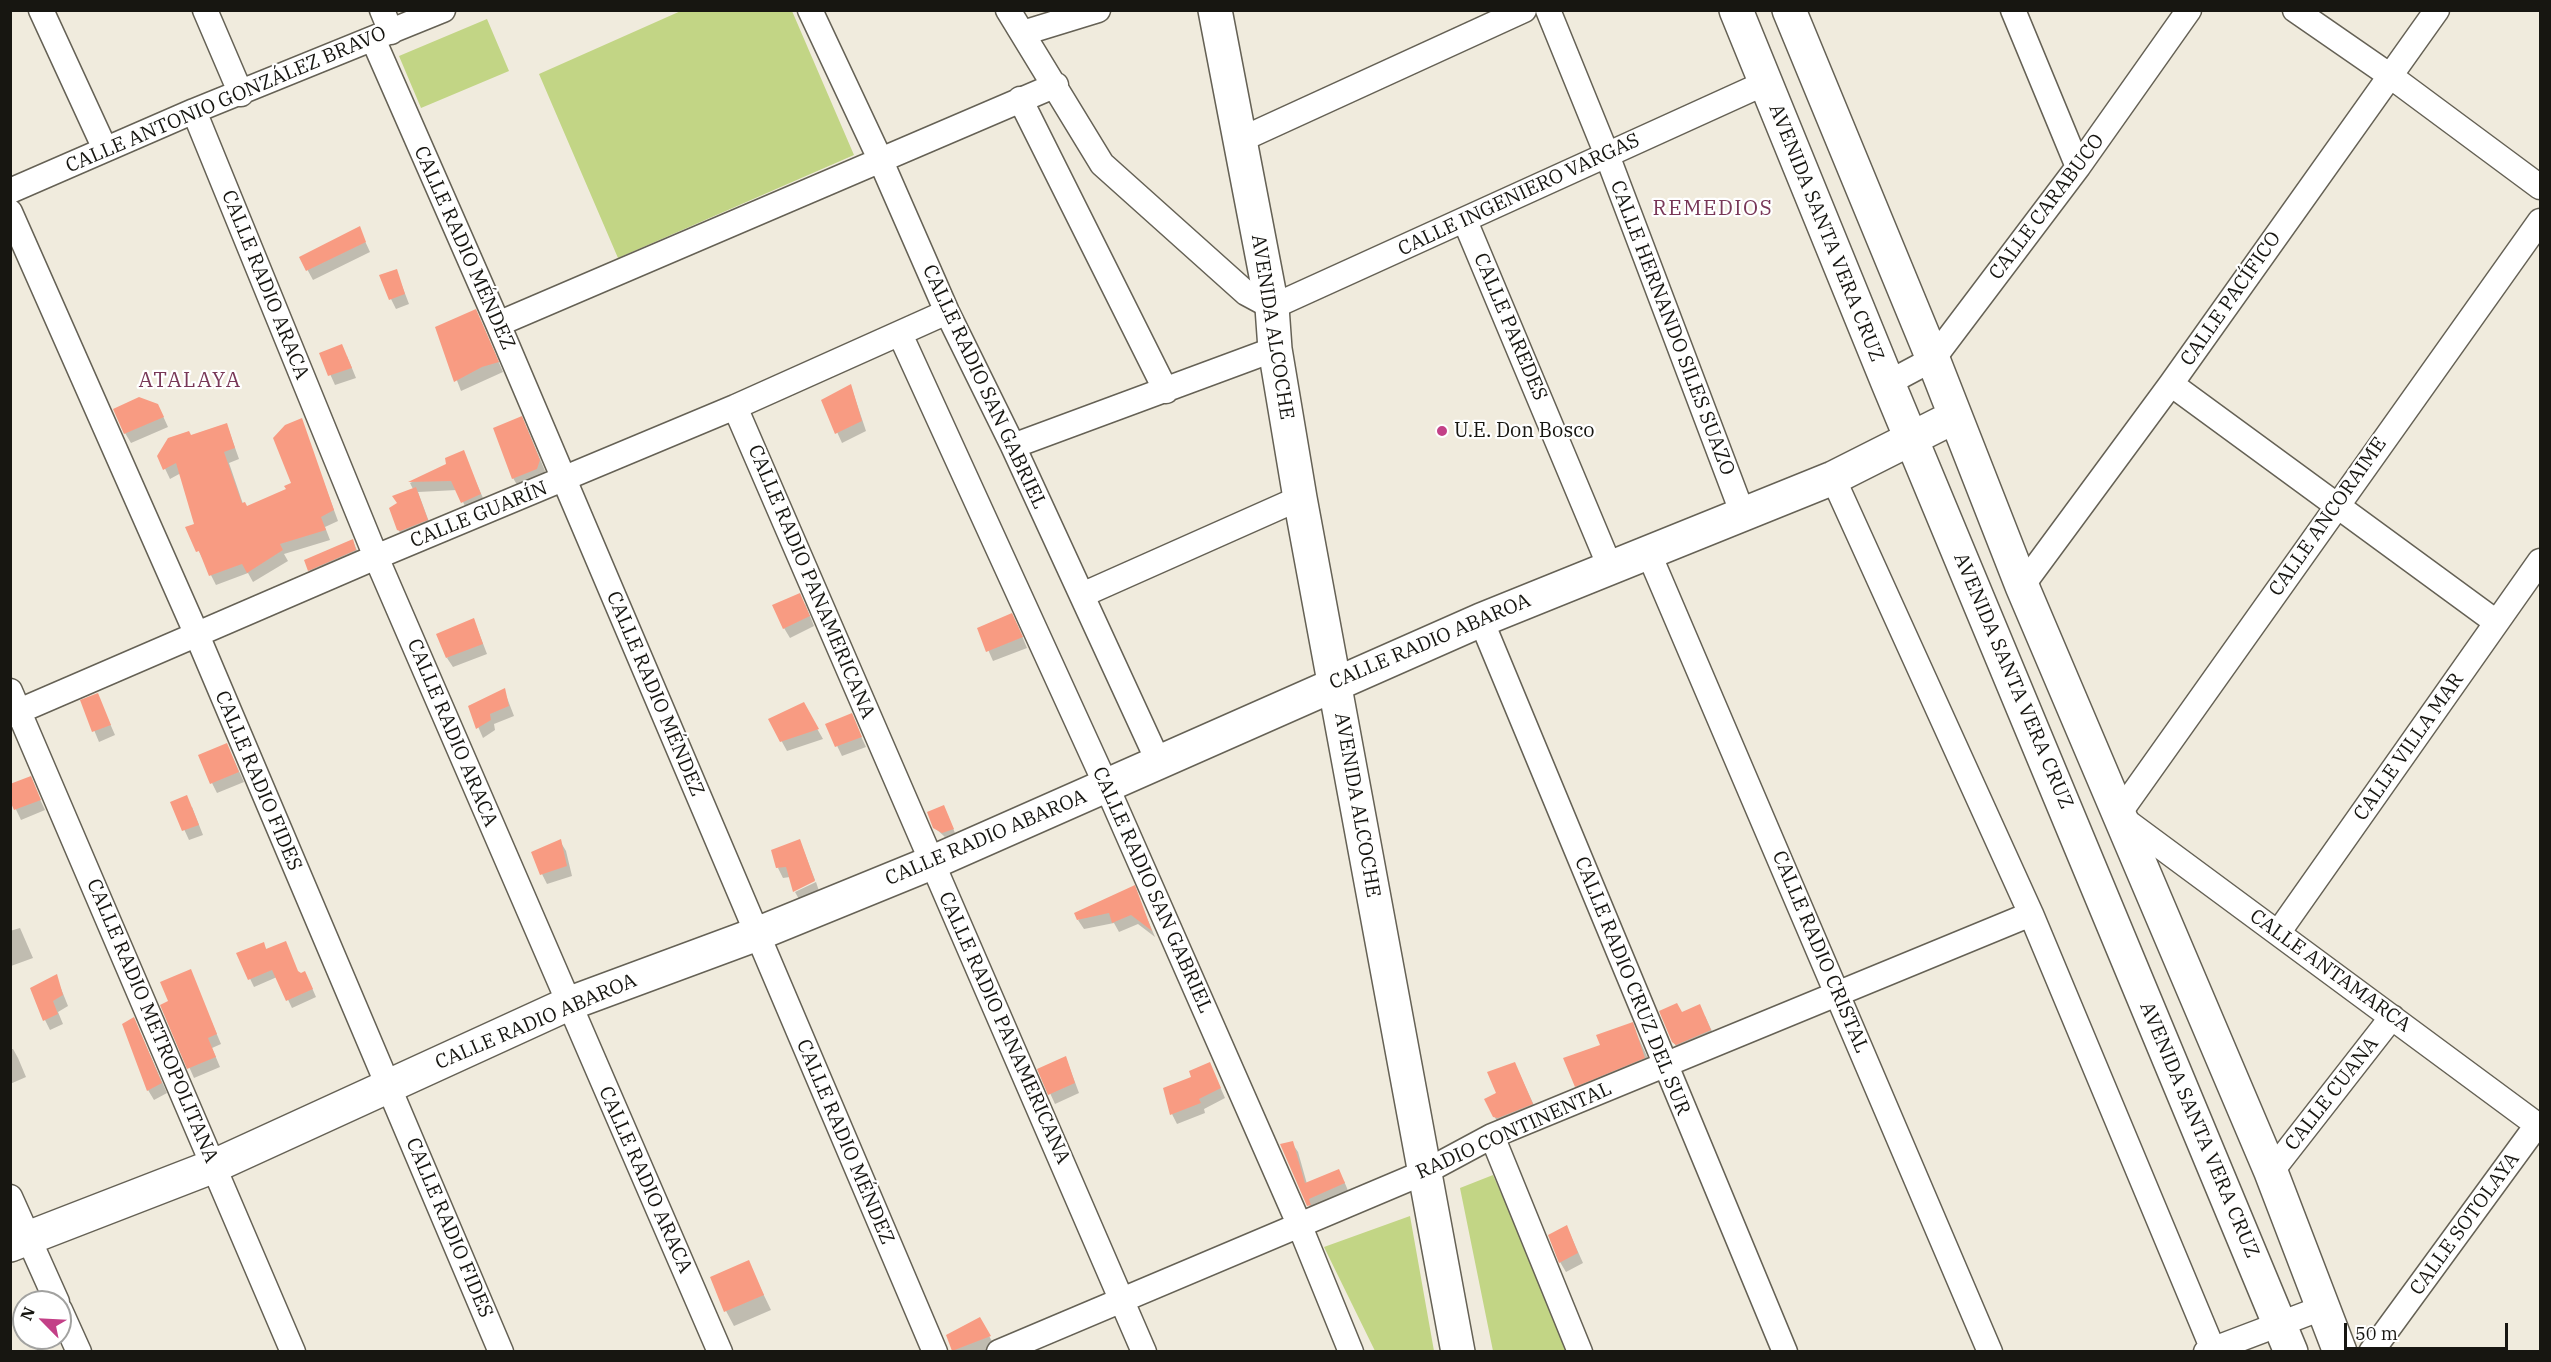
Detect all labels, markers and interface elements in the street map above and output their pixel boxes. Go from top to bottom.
street label: CALLE ANTONIO GONZÁLEZ BRAVO [62,21,390,179]
street label: AVENIDA SANTA VERA CRUZ [1763,100,1889,366]
street label: CALLE INGENIERO VARGAS [1394,128,1644,262]
street label: CALLE CARABUCO [1984,129,2110,285]
street label: CALLE RADIO MÉNDEZ [408,142,520,354]
street label: CALLE HERNANDO SILES SUAZO [1605,177,1739,479]
street label: CALLE RADIO ARACA [216,187,314,383]
district label: REMEDIOS [1653,196,1773,222]
street label: CALLE PACÍFICO [2176,227,2286,371]
street label: AVENIDA ALCOCHE [1245,233,1299,421]
street label: CALLE PAREDES [1468,250,1552,404]
street label: CALLE RADIO SAN GABRIEL [917,261,1051,513]
district label: ATALAYA [138,368,242,394]
place label: U.E. Don Bosco [1454,419,1595,443]
marker: U.E. Don Bosco [1435,424,1449,438]
street label: CALLE ANCORAIME [2264,433,2392,601]
street label: CALLE RADIO PANAMERICANA [742,441,880,723]
street label: CALLE GUARÍN [407,477,551,553]
street label: AVENIDA SANTA VERA CRUZ [1948,549,2078,813]
street label: CALLE RADIO MÉNDEZ [601,588,709,800]
street label: CALLE RADIO ABAROA [1326,589,1534,695]
street label: CALLE RADIO ARACA [401,635,503,831]
street label: CALLE VILLA MAR [2349,669,2469,825]
street label: CALLE RADIO FIDES [209,687,307,875]
street label: AVENIDA ALCOCHE [1329,711,1385,899]
street label: CALLE RADIO SAN GABRIEL [1087,763,1217,1017]
street label: CALLE RADIO ABAROA [882,785,1090,891]
street label: CALLE RADIO CRISTAL [1766,847,1874,1057]
street label: CALLE RADIO CRUZ DEL SUR [1569,853,1695,1119]
street label: CALLE RADIO METROPOLITANA [81,875,223,1167]
street label: CALLE RADIO PANAMERICANA [933,888,1075,1168]
street label: CALLE ANTAMARCA [2245,904,2415,1038]
street label: CALLE RADIO ABAROA [432,969,640,1075]
street label: AVENIDA SANTA VERA CRUZ [2134,998,2264,1262]
street label: CALLE CUANA [2280,1032,2384,1156]
street label: CALLE RADIO MÉNDEZ [791,1036,899,1248]
street label: RADIO CONTINENTAL [1413,1077,1615,1185]
street label: CALLE RADIO ARACA [593,1083,697,1277]
street label: CALLE RADIO FIDES [400,1134,498,1322]
street label: CALLE SOTOLAYA [2405,1148,2525,1300]
north arrow [12,1290,72,1350]
text: N [16,1304,39,1323]
scale bar [2347,1311,2510,1349]
text: 50 m [2355,1322,2398,1345]

